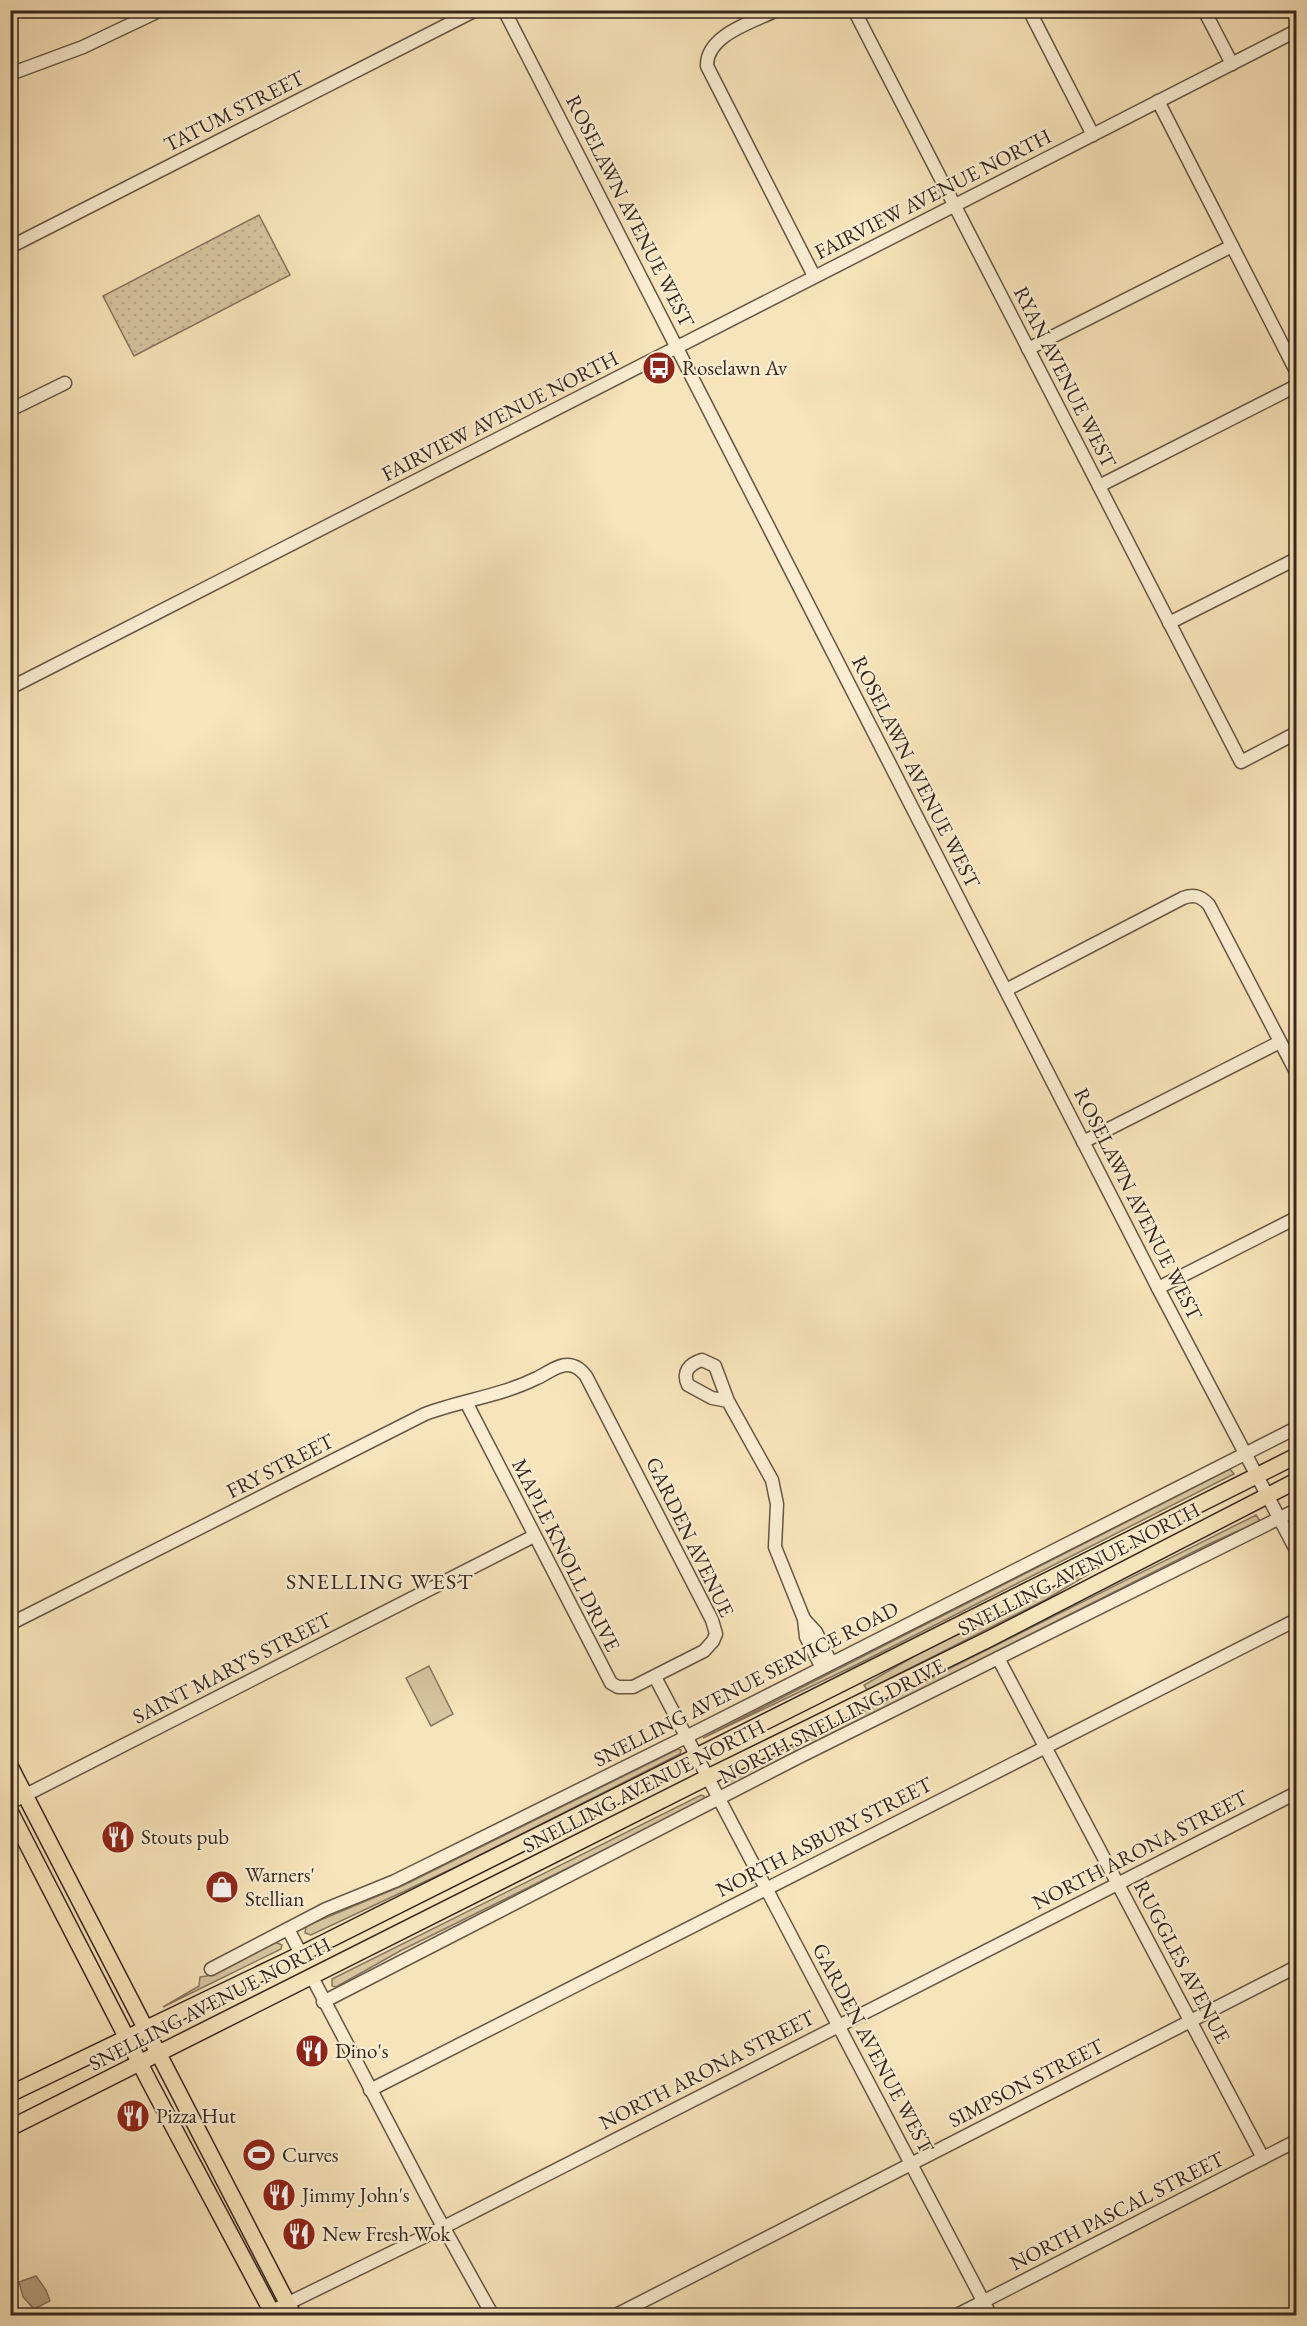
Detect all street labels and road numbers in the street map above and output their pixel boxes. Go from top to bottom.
street label: TATUM STREET [159,63,309,158]
street label: ROSELAWN AVENUE WEST [560,90,701,332]
street label: FAIRVIEW AVENUE NORTH [810,122,1056,265]
street label: RYAN AVENUE WEST [1008,281,1123,473]
street label: FAIRVIEW AVENUE NORTH [377,344,623,487]
street label: ROSELAWN AVENUE WEST [846,651,987,893]
street label: ROSELAWN AVENUE WEST [1068,1083,1209,1325]
street label: FRY STREET [222,1427,339,1504]
street label: GARDEN AVENUE [640,1452,741,1621]
street label: MAPLE KNOLL DRIVE [506,1454,627,1656]
street label: SNELLING AVENUE NORTH [953,1496,1204,1642]
street label: SNELLING AVENUE SERVICE ROAD [589,1595,903,1773]
street label: SAINT MARY'S STREET [128,1605,337,1730]
street label: NORTH SNELLING DRIVE [714,1652,950,1790]
street label: SNELLING AVENUE NORTH [518,1713,769,1859]
street label: NORTH ASBURY STREET [711,1770,937,1903]
street label: NORTH ARONA STREET [1027,1783,1253,1916]
street label: RUGGLES AVENUE [1128,1876,1237,2048]
street label: SNELLING AVENUE NORTH [84,1931,335,2077]
street label: GARDEN AVENUE WEST [807,1938,941,2158]
street label: NORTH ARONA STREET [594,2003,820,2136]
street label: SIMPSON STREET [944,2031,1109,2133]
street label: NORTH PASCAL STREET [1005,2144,1229,2276]

